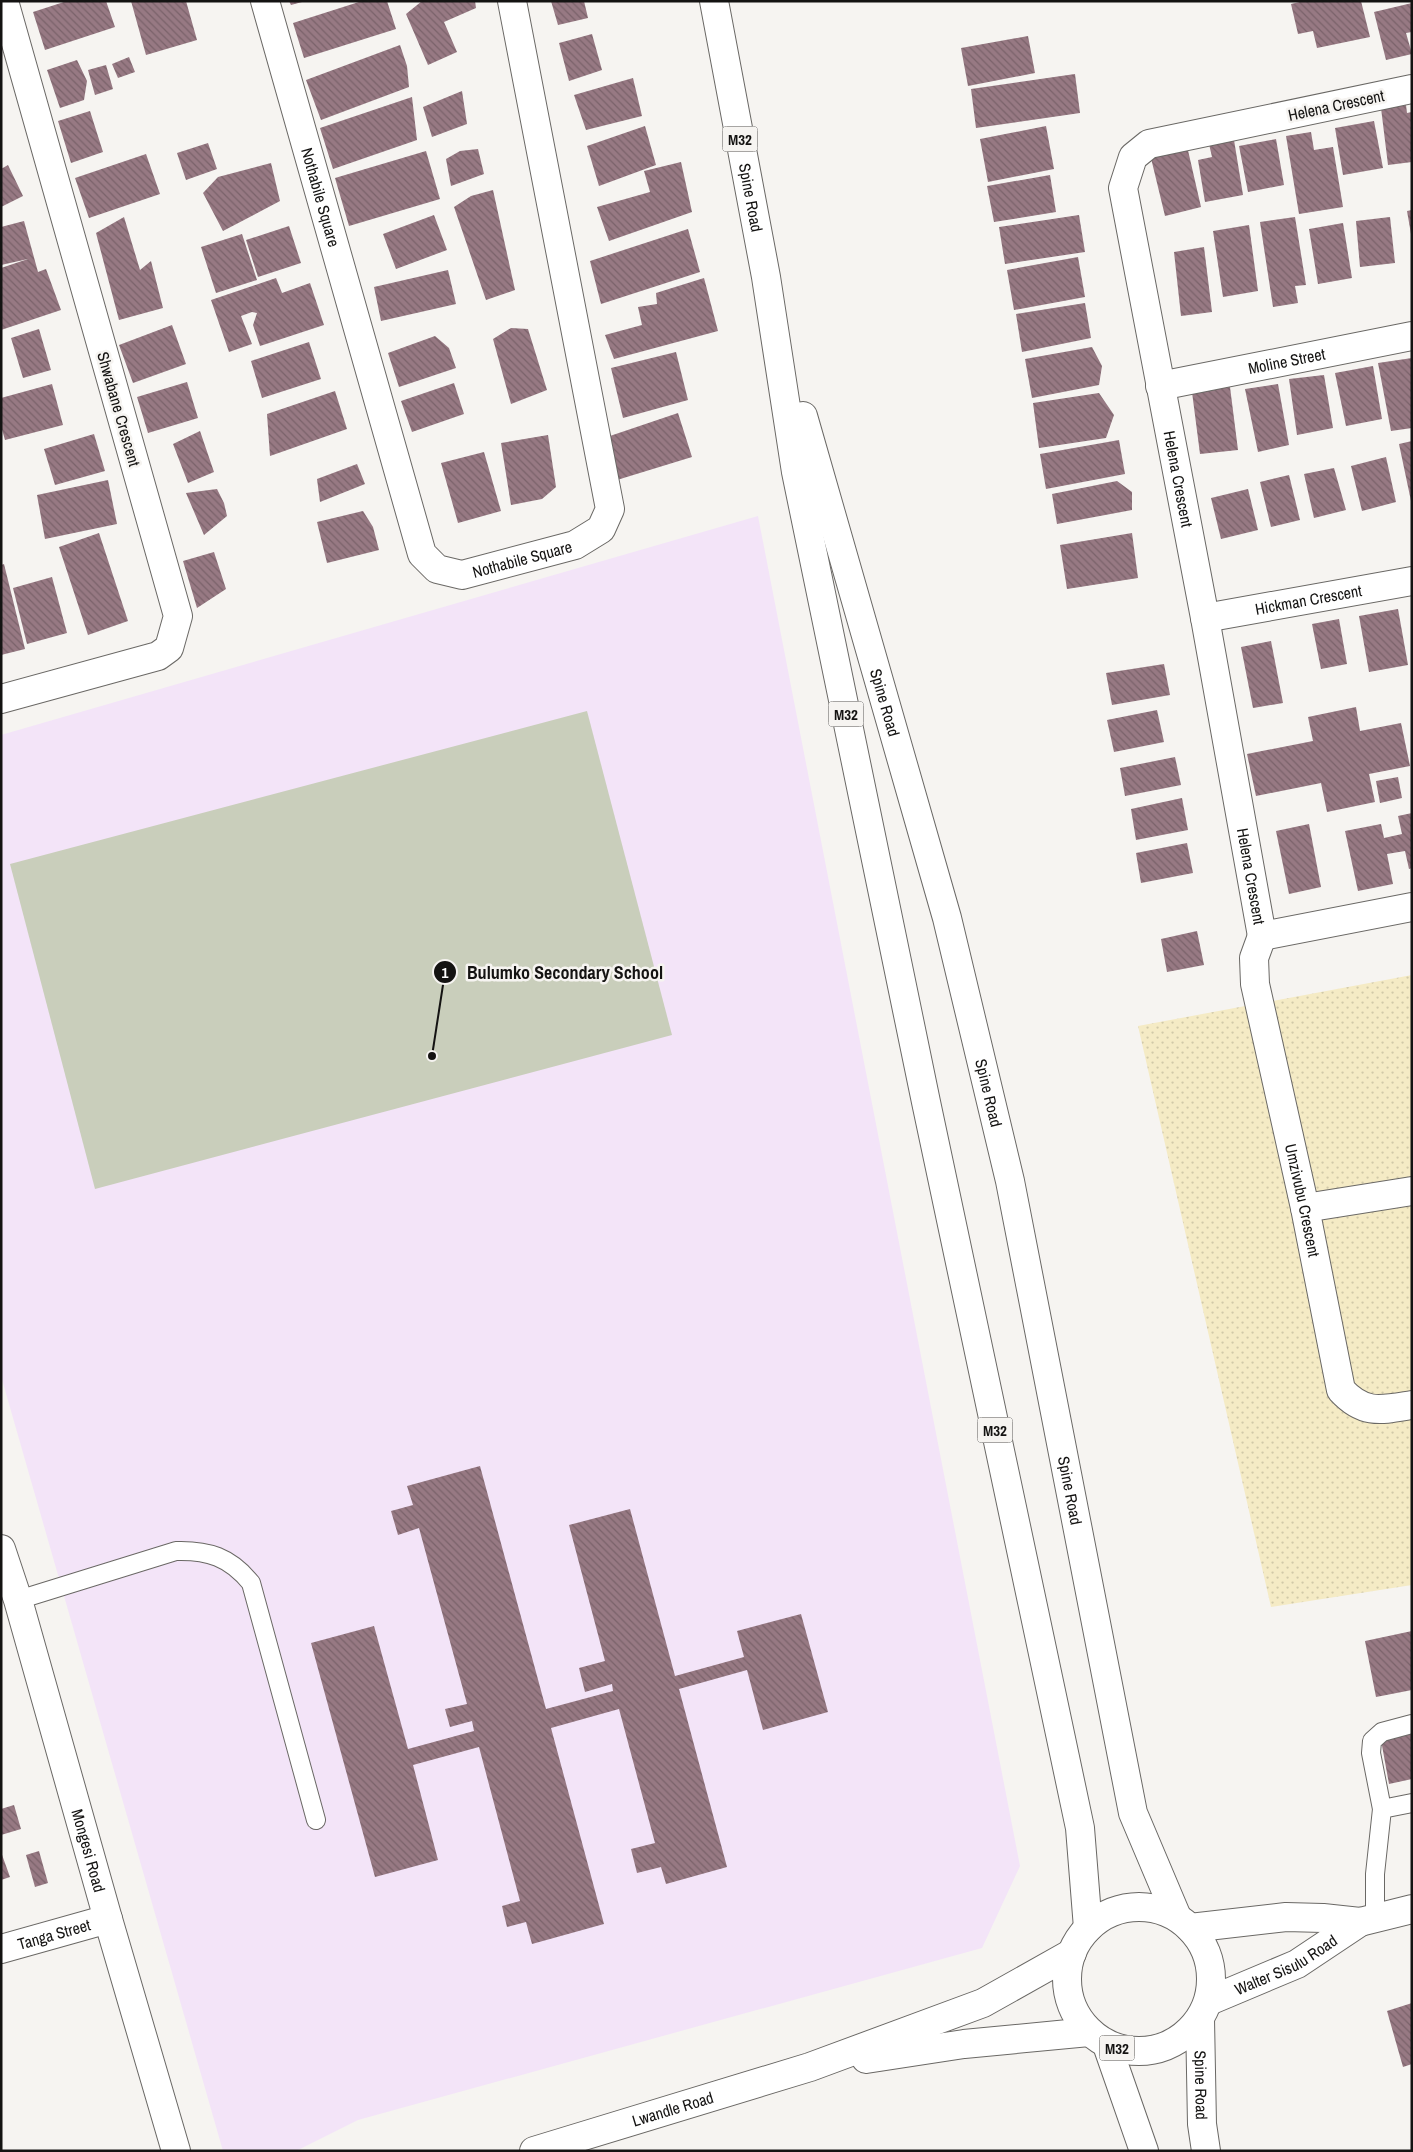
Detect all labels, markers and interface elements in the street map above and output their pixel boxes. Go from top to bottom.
street label: Helena Crescent [1286,84,1386,126]
road number: M32 [722,126,758,152]
street label: Nothabile Square [296,145,345,249]
street label: Spine Road [734,161,768,234]
street label: Moline Street [1246,342,1327,379]
street label: Shwabane Crescent [92,349,146,469]
street label: Helena Crescent [1159,429,1198,529]
street label: Nothabile Square [470,535,574,583]
street label: Hickman Crescent [1253,579,1364,620]
street label: Spine Road [865,666,905,739]
road number: M32 [828,702,864,726]
street label: Helena Crescent [1232,826,1271,927]
callout: Bulumko Secondary School [432,956,673,989]
text: Bulumko Secondary School [467,960,663,985]
text: 1 [442,962,449,983]
street label: Spine Road [970,1057,1008,1129]
street label: Umzivubu Crescent [1280,1142,1326,1259]
road number: M32 [978,1418,1012,1442]
street label: Spine Road [1053,1454,1088,1527]
street label: Mongesi Road [66,1806,111,1895]
street label: Tanga Street [15,1913,93,1955]
street label: Walter Sisulu Road [1231,1929,1341,2000]
road number: M32 [1100,2036,1134,2060]
street label: Spine Road [1190,2050,1213,2120]
street label: Lwandle Road [629,2086,716,2132]

